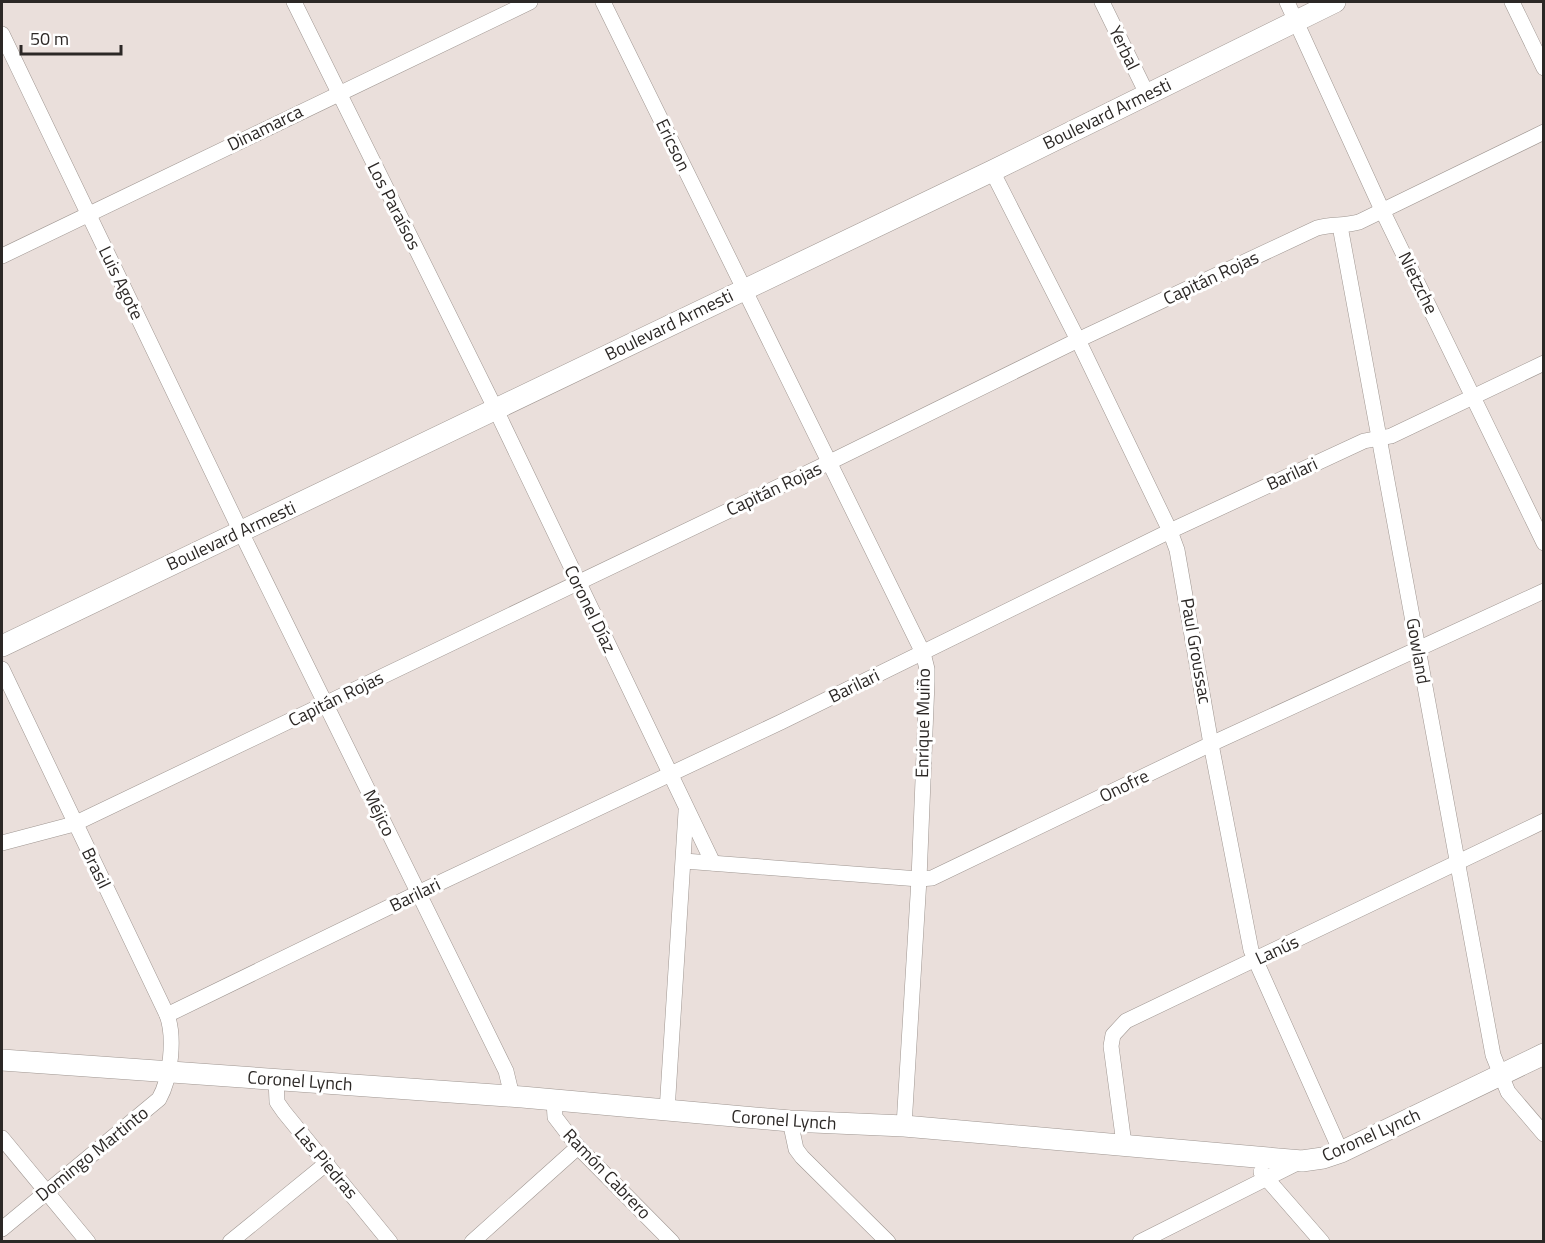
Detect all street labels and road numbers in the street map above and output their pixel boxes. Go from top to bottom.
street label: Yerbal [1102,21,1147,75]
street label: Boulevard Armesti [1038,71,1176,156]
street label: Dinamarca [222,98,307,157]
street label: Ericson [649,114,698,176]
street label: Los Paraísos [361,157,428,254]
street label: Luis Agote [92,241,151,324]
street label: Capitán Rojas [1158,244,1263,312]
street label: Nietzche [1392,247,1445,318]
street label: Boulevard Armesti [600,282,738,367]
street label: Barilari [1262,450,1322,497]
street label: Capitán Rojas [721,455,826,523]
street label: Boulevard Armesti [162,494,300,577]
street label: Coronel Díaz [558,560,623,657]
street label: Paul Groussac [1174,596,1219,706]
street label: Gowland [1399,616,1438,686]
street label: Barilari [824,662,884,709]
street label: Capitán Rojas [284,664,388,733]
street label: Enrique Muiño [908,668,937,778]
street label: Onofre [1094,762,1153,809]
street label: Méjico [357,785,402,841]
street label: Brasil [75,843,118,893]
street label: Barilari [385,871,445,918]
street label: Lanús [1251,928,1303,971]
street label: Coronel Lynch [247,1063,353,1098]
street label: Domingo Martinto [29,1100,154,1208]
street label: Coronel Lynch [1317,1101,1424,1168]
street label: Coronel Lynch [731,1102,837,1137]
street label: Las Piedras [288,1121,365,1205]
street label: Ramón Cabrero [557,1122,658,1225]

